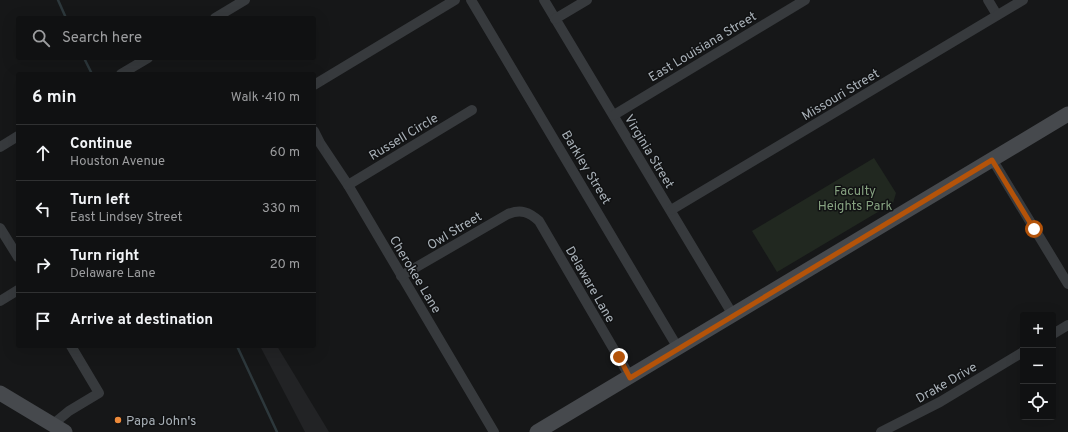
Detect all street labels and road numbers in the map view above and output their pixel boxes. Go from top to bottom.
street label: East Louisiana Street [646,9,760,86]
street label: Missouri Street [799,66,883,125]
street label: Russell Circle [366,111,442,165]
street label: Virginia Street [620,112,677,192]
street label: Barkley Street [557,128,614,208]
street label: Owl Street [425,209,485,254]
street label: Cherokee Lane [385,233,444,317]
street label: Delaware Lane [561,244,618,326]
street label: Drake Drive [914,360,980,408]

